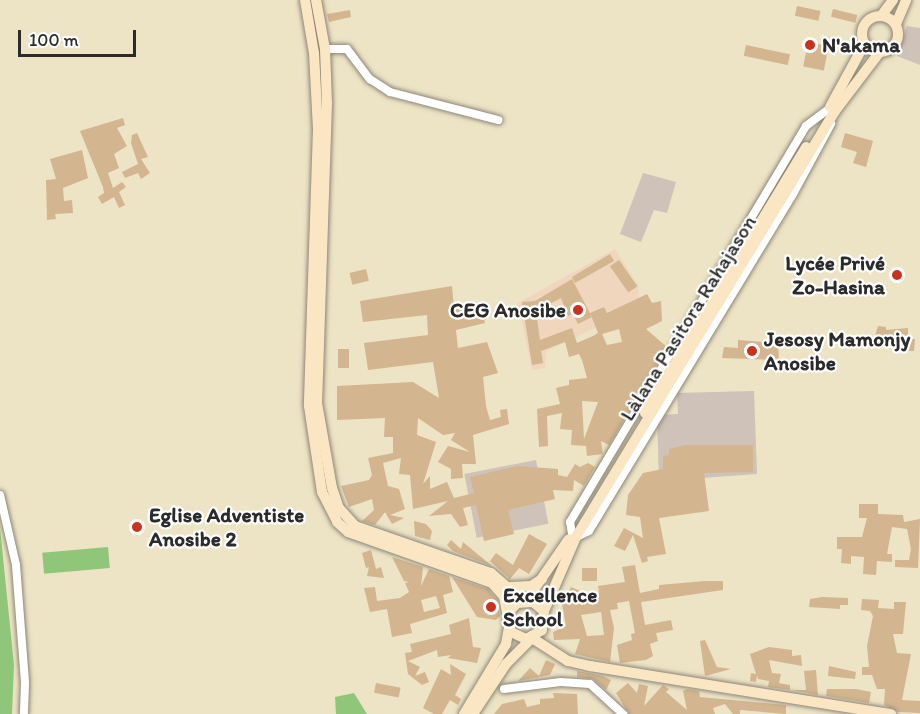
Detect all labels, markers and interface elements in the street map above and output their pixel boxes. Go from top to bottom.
scale bar [21,18,140,56]
text: 100 m [29,29,79,51]
place label: N'akama [822,32,900,58]
marker: N'akama [803,38,817,52]
street label: Làlana Pasitora Rahajason [614,211,762,425]
place label: Lycée Privé Zo-Hasina [785,250,885,300]
marker: Lycée Privé Zo-Hasina [890,268,904,282]
place label: CEG Anosibe [450,297,566,323]
marker: CEG Anosibe [571,303,585,317]
place label: Jesosy Mamonjy Anosibe [764,326,910,376]
marker: Jesosy Mamonjy Anosibe [745,344,759,358]
place label: Eglise Adventiste Anosibe 2 [149,502,304,552]
marker: Eglise Adventiste Anosibe 2 [130,520,144,534]
place label: Excellence School [503,582,597,632]
marker: Excellence School [484,600,498,614]

